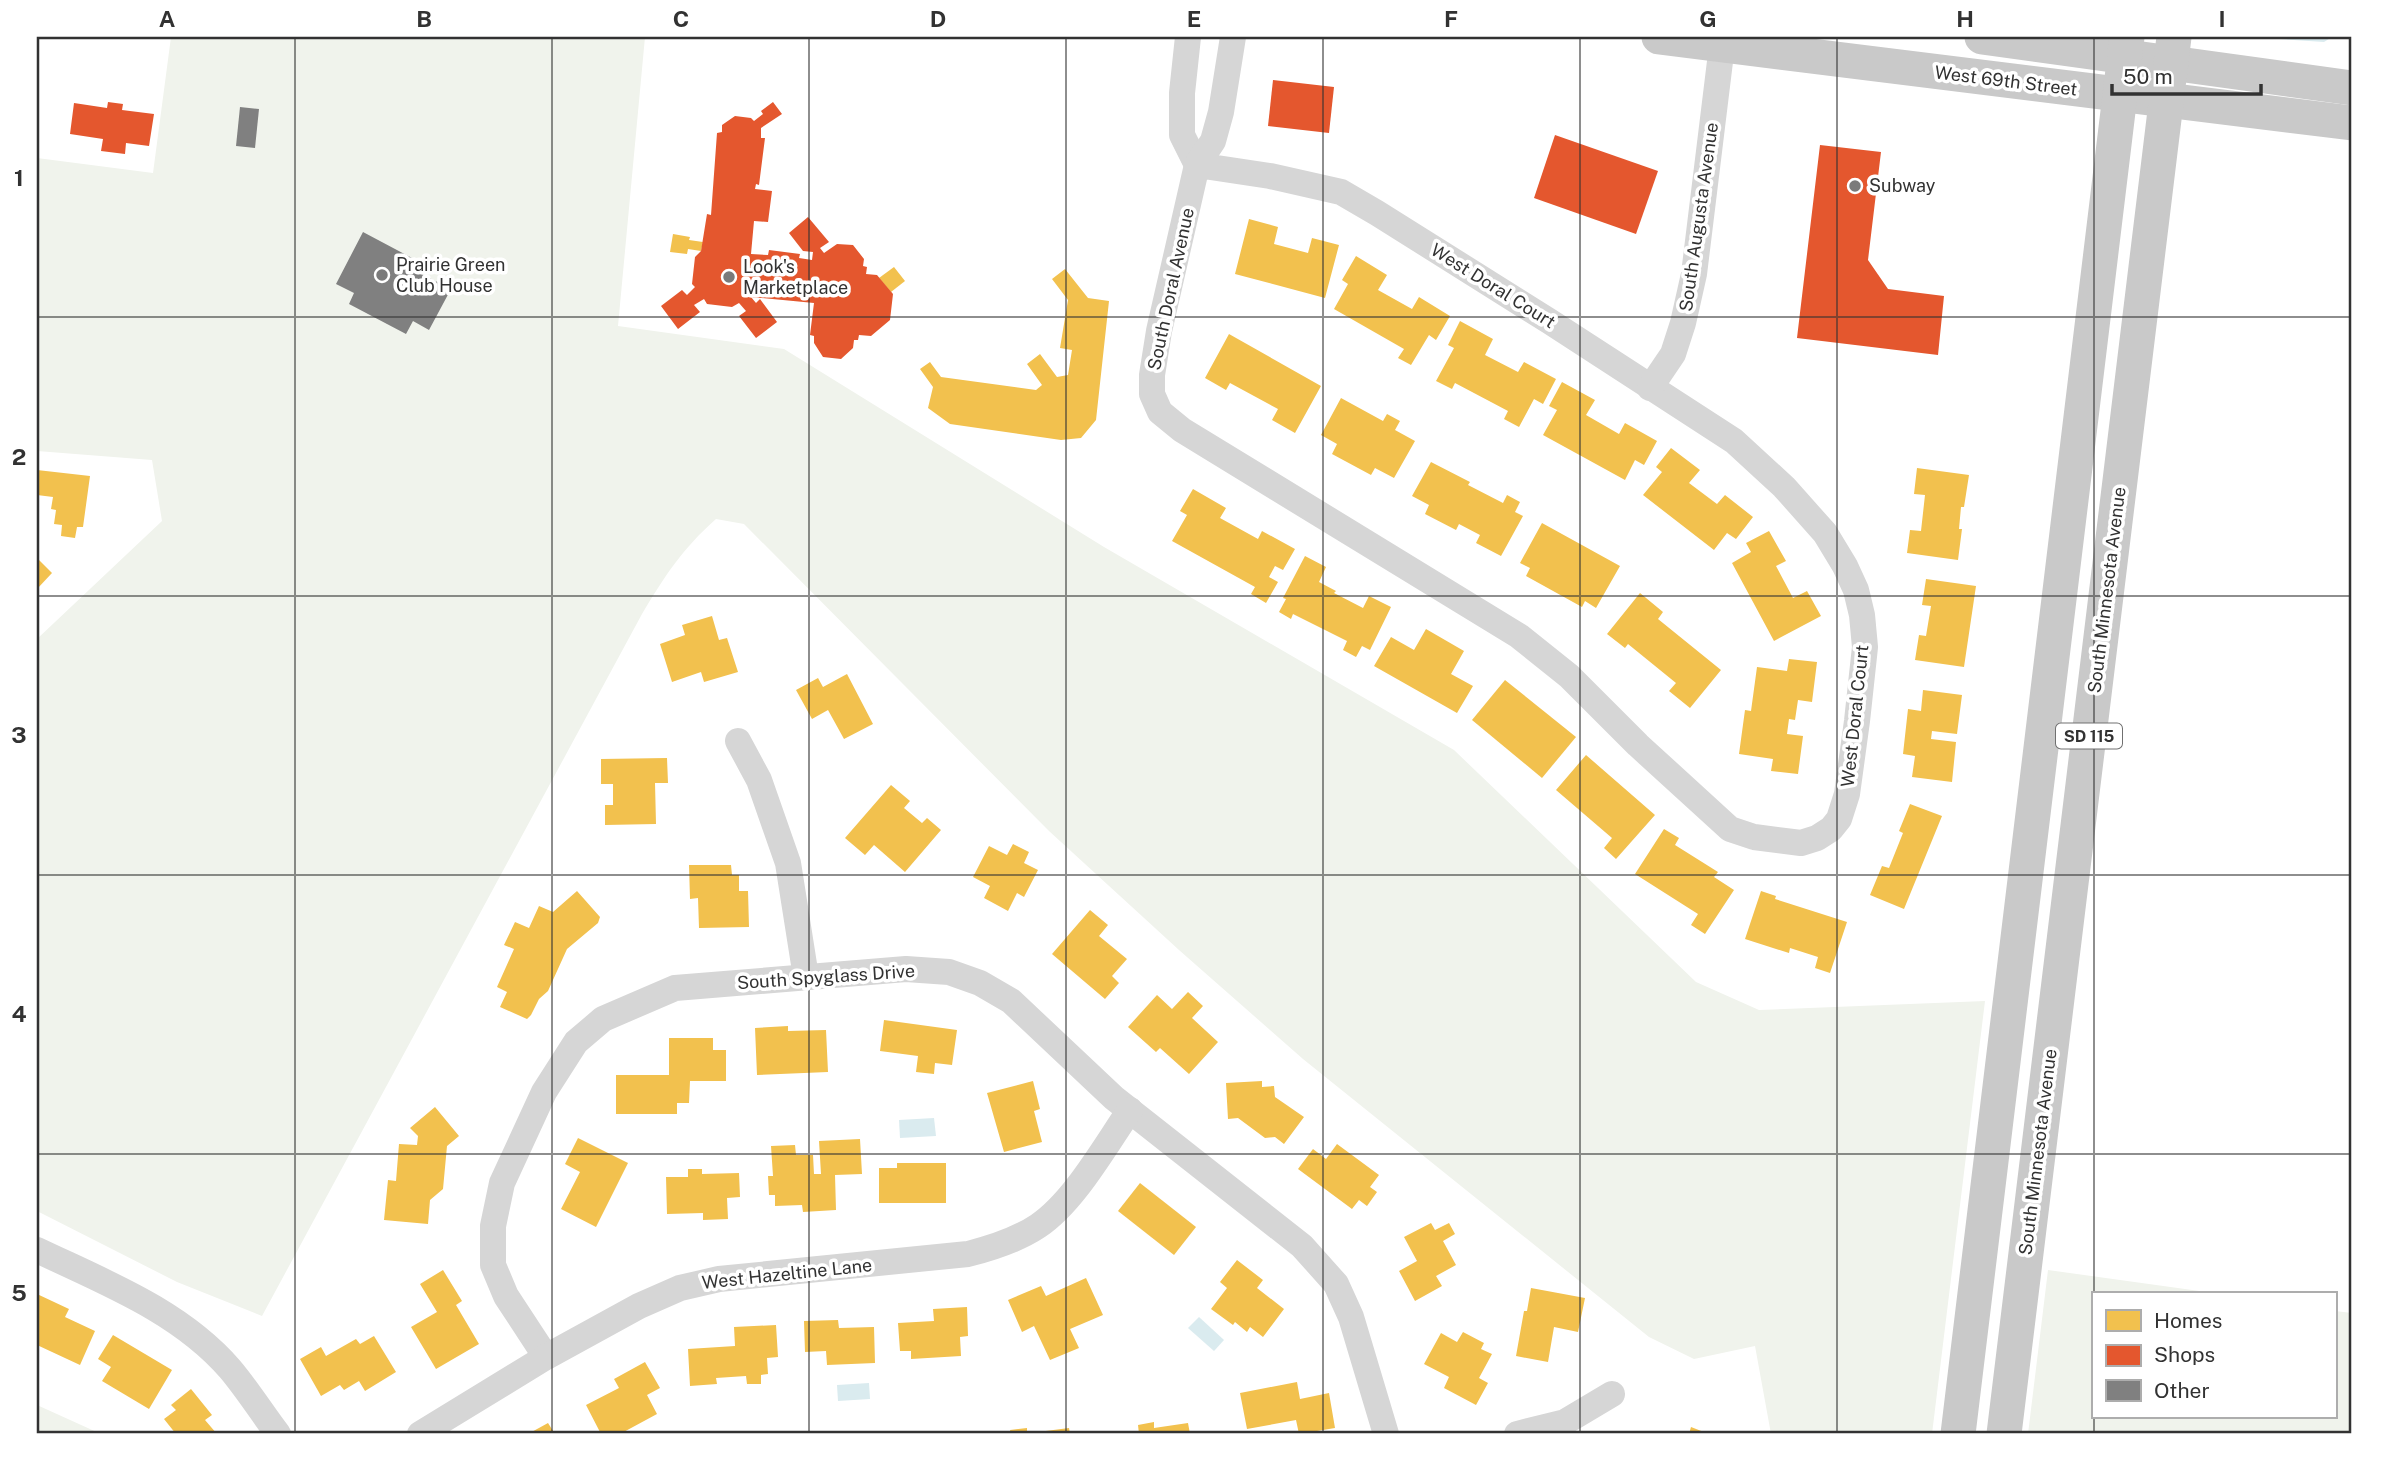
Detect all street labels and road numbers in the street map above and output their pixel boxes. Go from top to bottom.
street label: West 69th Street [1934,61,2079,100]
street label: South Augusta Avenue [1675,121,1722,313]
street label: South Doral Avenue [1143,206,1198,372]
street label: West Doral Court [1427,239,1559,332]
street label: South Minnesota Avenue [2083,486,2130,694]
street label: West Doral Court [1837,644,1872,788]
road number: SD 115 [2056,723,2122,748]
street label: South Spyglass Drive [736,960,916,993]
street label: South Minnesota Avenue [2014,1048,2061,1256]
street label: West Hazeltine Lane [701,1254,873,1293]

